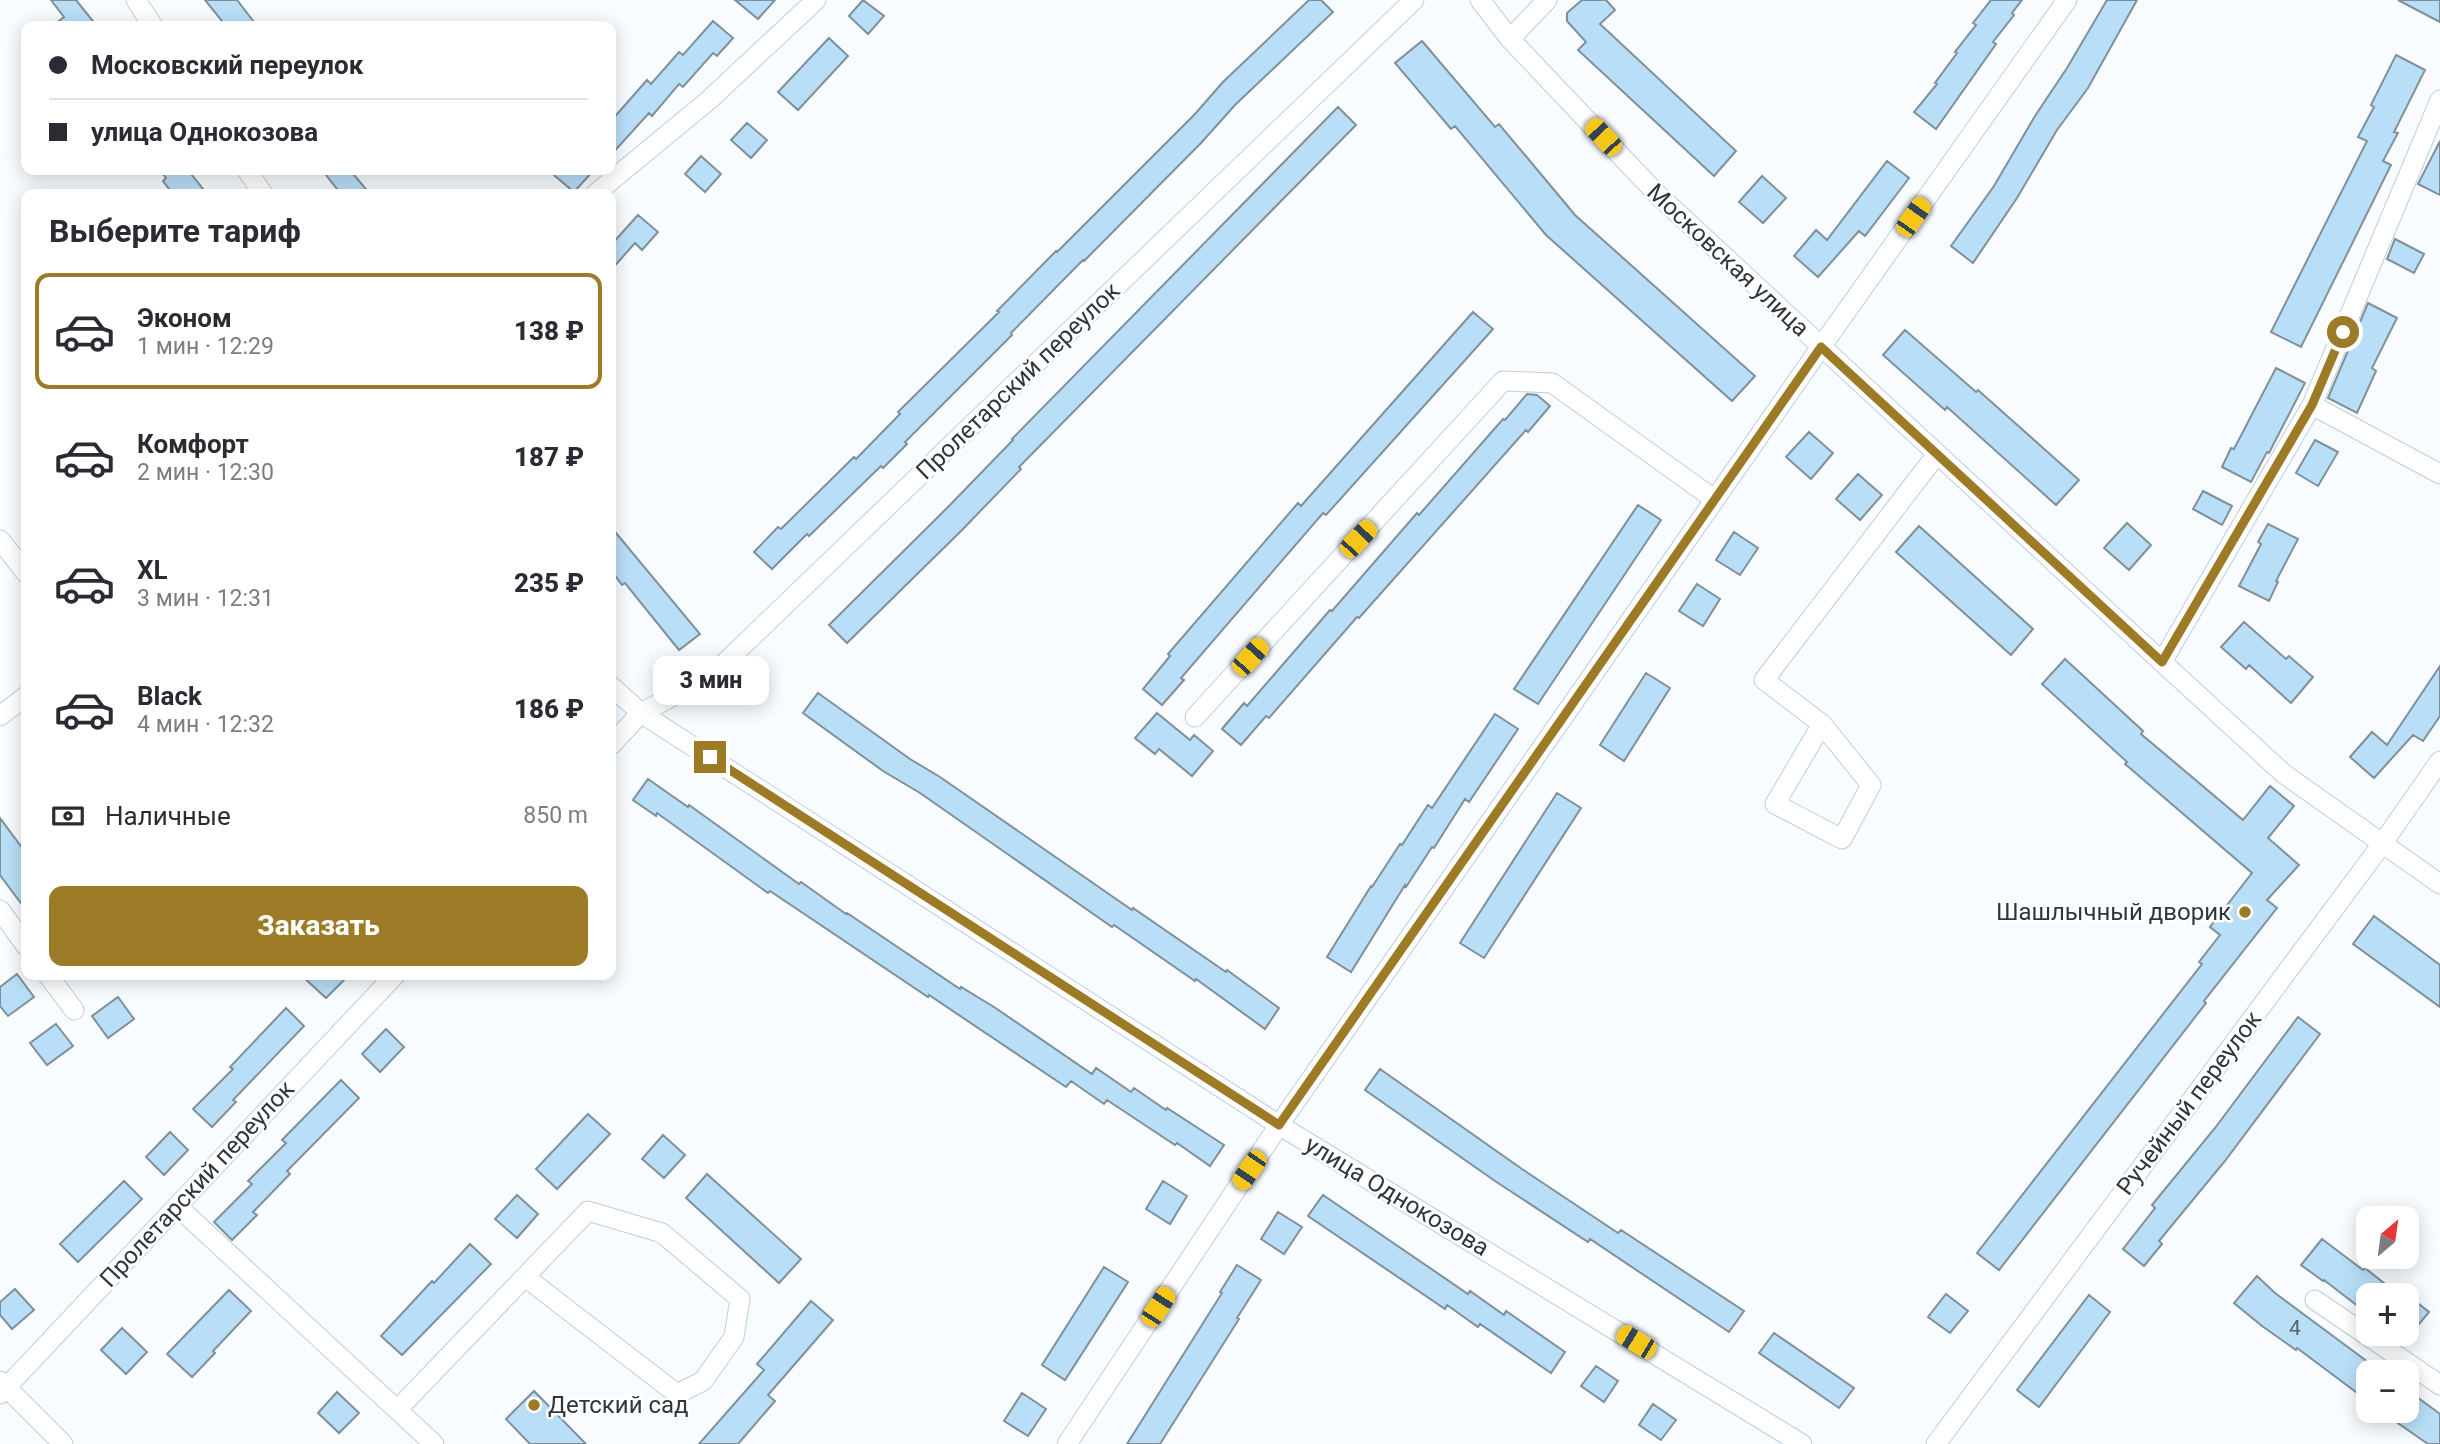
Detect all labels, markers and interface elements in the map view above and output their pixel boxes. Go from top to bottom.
text: Московский переулок [91,50,363,80]
car [1581,114,1626,160]
text: улица Однокозова [91,117,318,147]
street label: Московская улица [1641,178,1815,342]
car [1893,194,1934,240]
text: Выберите тариф [49,212,301,250]
street label: Пролетарский переулок [911,277,1125,485]
icon: car [53,300,116,363]
text: Эконом [137,303,232,333]
text: 138 ₽ [514,316,584,346]
route start [2327,316,2359,348]
text: 1 мин · 12:29 [137,333,274,360]
icon: car [53,426,116,489]
text: Комфорт [137,429,249,459]
text: 187 ₽ [514,442,584,472]
text: 2 мин · 12:30 [137,459,274,486]
car [1336,516,1381,562]
icon: car [53,552,116,615]
text: XL [137,555,168,585]
text: 235 ₽ [514,568,584,598]
text: 3 мин · 12:31 [137,585,274,612]
car [1229,634,1272,680]
callout: 3 мин [652,656,768,704]
text: 3 мин [680,667,742,694]
icon: car [53,678,116,741]
text: Black [137,681,202,711]
text: 186 ₽ [514,694,584,724]
text: 4 мин · 12:32 [137,711,274,738]
route end [694,741,726,773]
icon: cash [49,797,87,835]
text: Наличные [105,801,231,831]
text: 850 m [523,802,588,829]
button: Заказать [49,886,588,966]
place label: Шашлычный дворик [1996,898,2231,926]
marker: Шашлычный дворик [2237,904,2253,920]
street label: Ручейный переулок [2111,1006,2267,1200]
street label: Пролетарский переулок [94,1075,300,1293]
street label: улица Однокозова [1300,1130,1494,1262]
car [1229,1147,1270,1193]
north arrow [2356,1206,2418,1269]
map controls [2356,1206,2419,1423]
button: + [2356,1283,2419,1346]
car [1138,1284,1179,1330]
house number: 4 [2289,1316,2301,1340]
car [1613,1322,1660,1362]
button: − [2356,1360,2419,1423]
place label: Детский сад [548,1391,689,1419]
marker: Детский сад [526,1397,542,1413]

